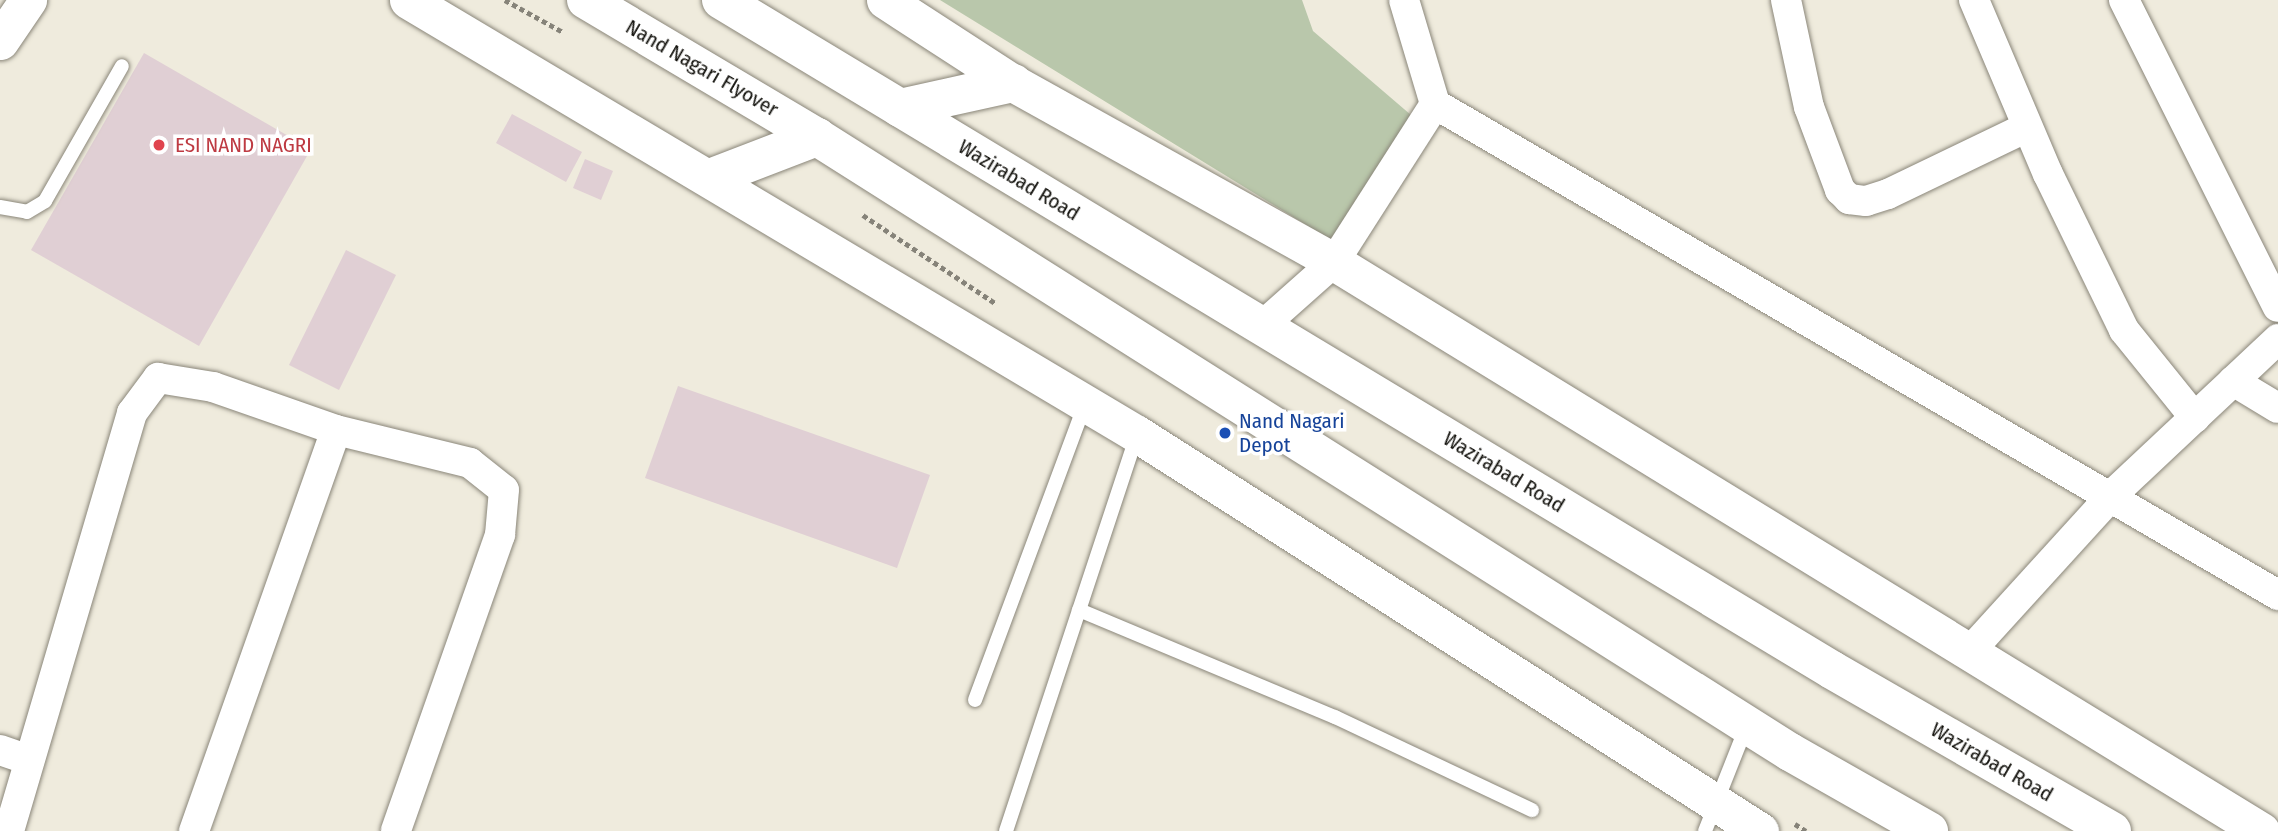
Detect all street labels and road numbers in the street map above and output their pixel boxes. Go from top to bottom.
street label: Nand Nagari Flyover [621,14,783,122]
street label: Wazirabad Road [954,134,1084,226]
street label: Wazirabad Road [1439,426,1569,518]
street label: Wazirabad Road [1926,717,2058,807]

